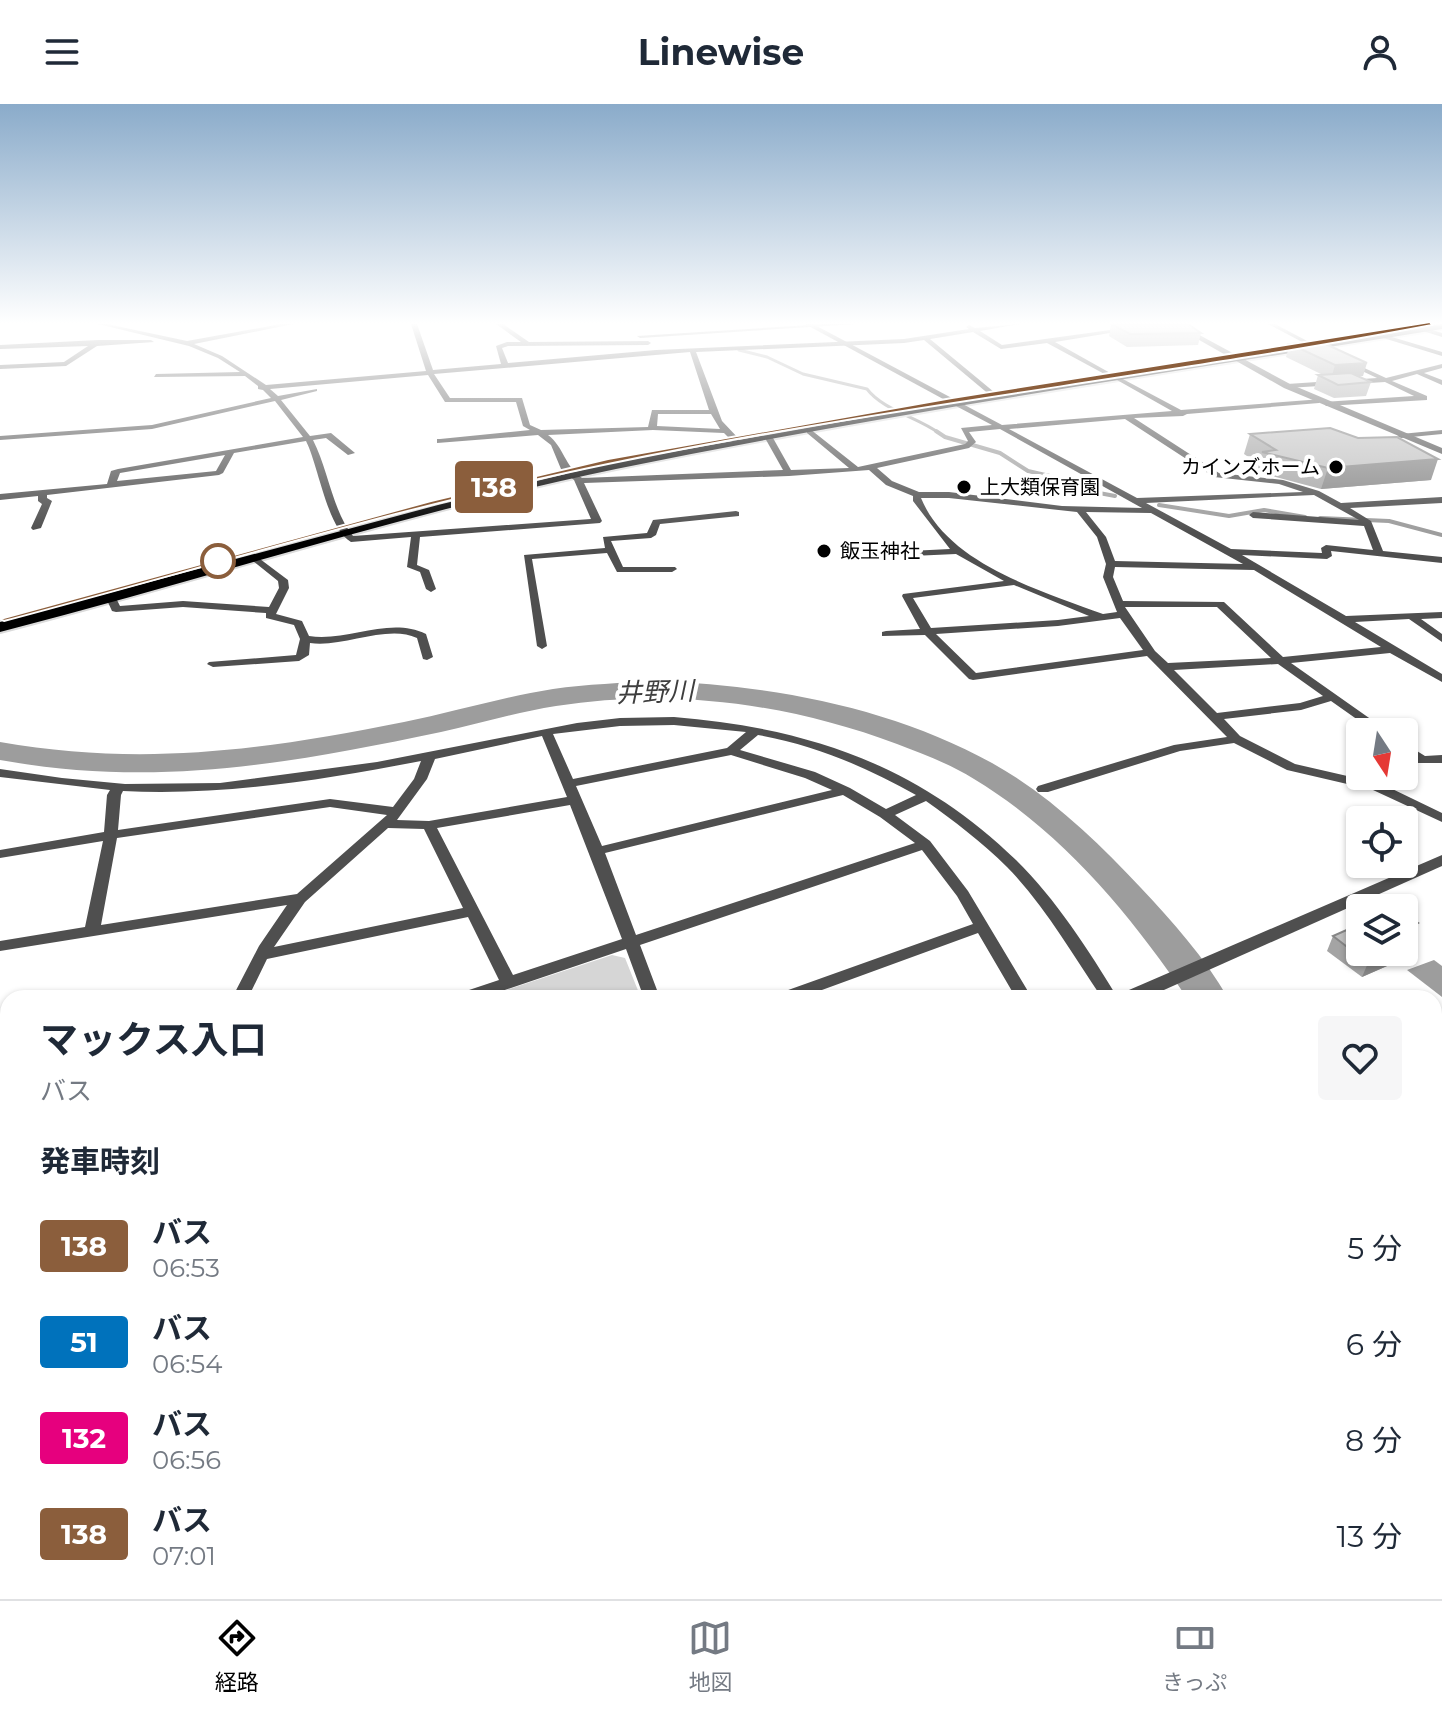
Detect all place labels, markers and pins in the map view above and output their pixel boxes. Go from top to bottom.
place label: カインズホーム [1181,455,1320,479]
marker: カインズホーム [1327,458,1345,476]
place label: 上大類保育園 [980,475,1100,499]
marker: 上大類保育園 [955,478,973,496]
place label: 飯玉神社 [840,539,920,563]
marker: 飯玉神社 [815,542,833,560]
unlabelled marker [201,544,235,578]

